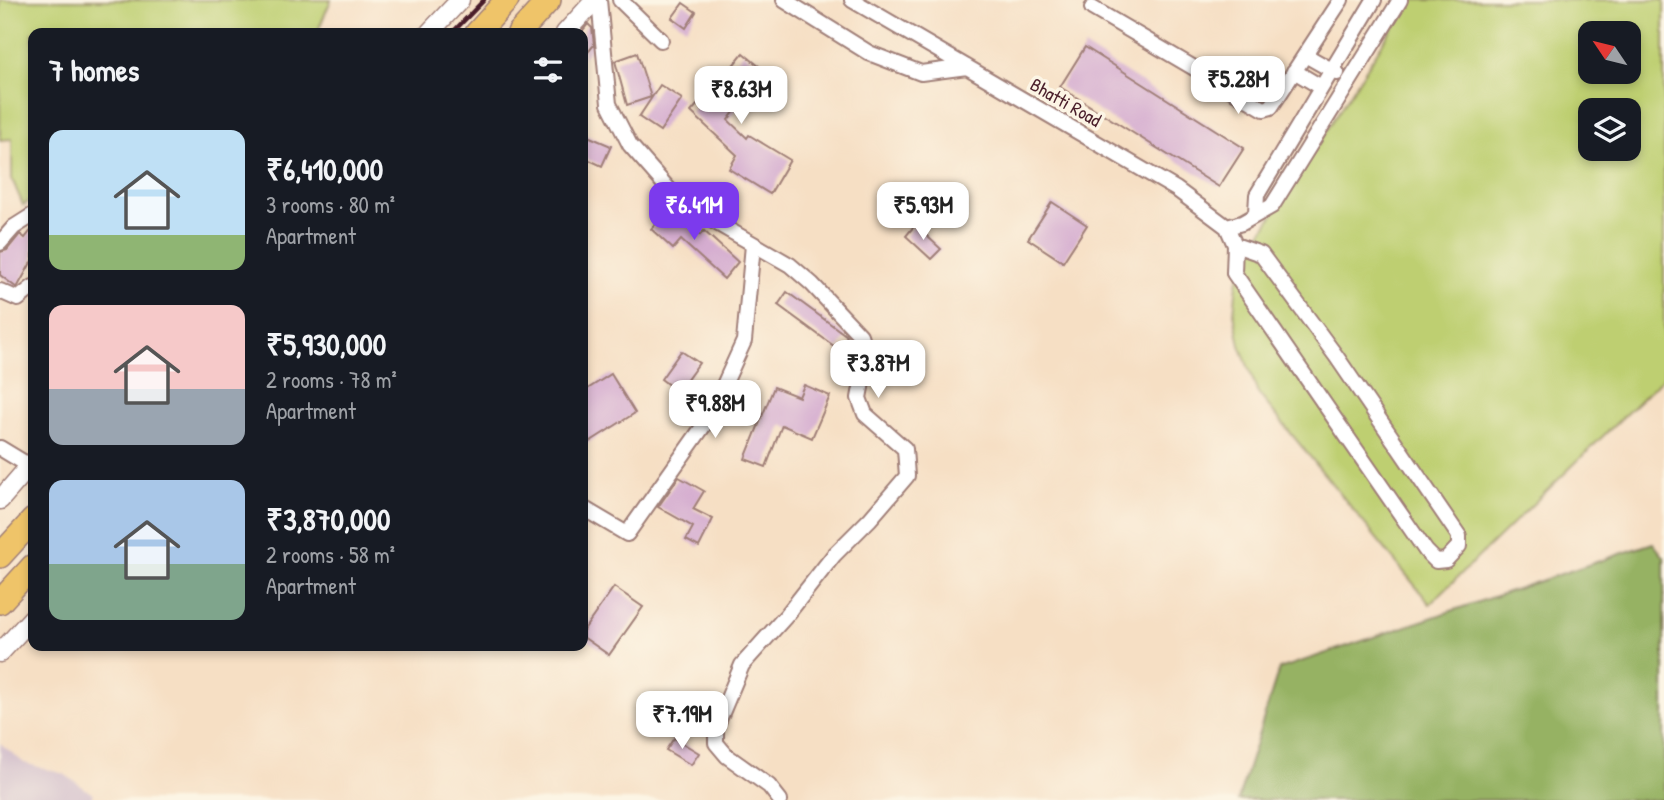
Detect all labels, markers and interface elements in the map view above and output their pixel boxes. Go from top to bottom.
north arrow [1578,21,1642,84]
map controls [1578,21,1641,161]
text: 7 homes [49,50,139,90]
icon: filters [529,51,567,89]
pin: ₹5.28M [1181,57,1295,116]
text: ₹5.28M [1207,63,1269,94]
pin: ₹8.63M [684,66,798,126]
street label: Bhatti Road [1026,71,1107,133]
text: ₹8.63M [710,73,772,104]
button: layers [1578,98,1641,161]
text: ₹6,410,000 [266,149,383,189]
icon: home [105,158,189,242]
pin: ₹6.41M [637,182,751,242]
pin: ₹5.93M [866,182,980,242]
text: 3 rooms · 80 m² [266,189,395,220]
text: ₹6.41M [665,189,723,220]
text: ₹5.93M [893,189,953,220]
text: Apartment [266,220,356,251]
text: ₹5,930,000 [266,324,386,364]
icon: home [105,333,189,417]
pin: ₹3.87M [821,340,935,400]
text: ₹3.87M [846,347,910,378]
text: 2 rooms · 78 m² [266,364,397,395]
pin: ₹9.88M [658,380,772,440]
text: ₹9.88M [685,387,745,418]
text: Apartment [266,395,356,426]
text: ₹3,870,000 [266,499,390,539]
icon: home [105,508,189,592]
text: 2 rooms · 58 m² [266,539,395,570]
text: Apartment [266,570,356,601]
pin: ₹7.19M [625,692,739,751]
text: ₹7.19M [652,698,712,729]

